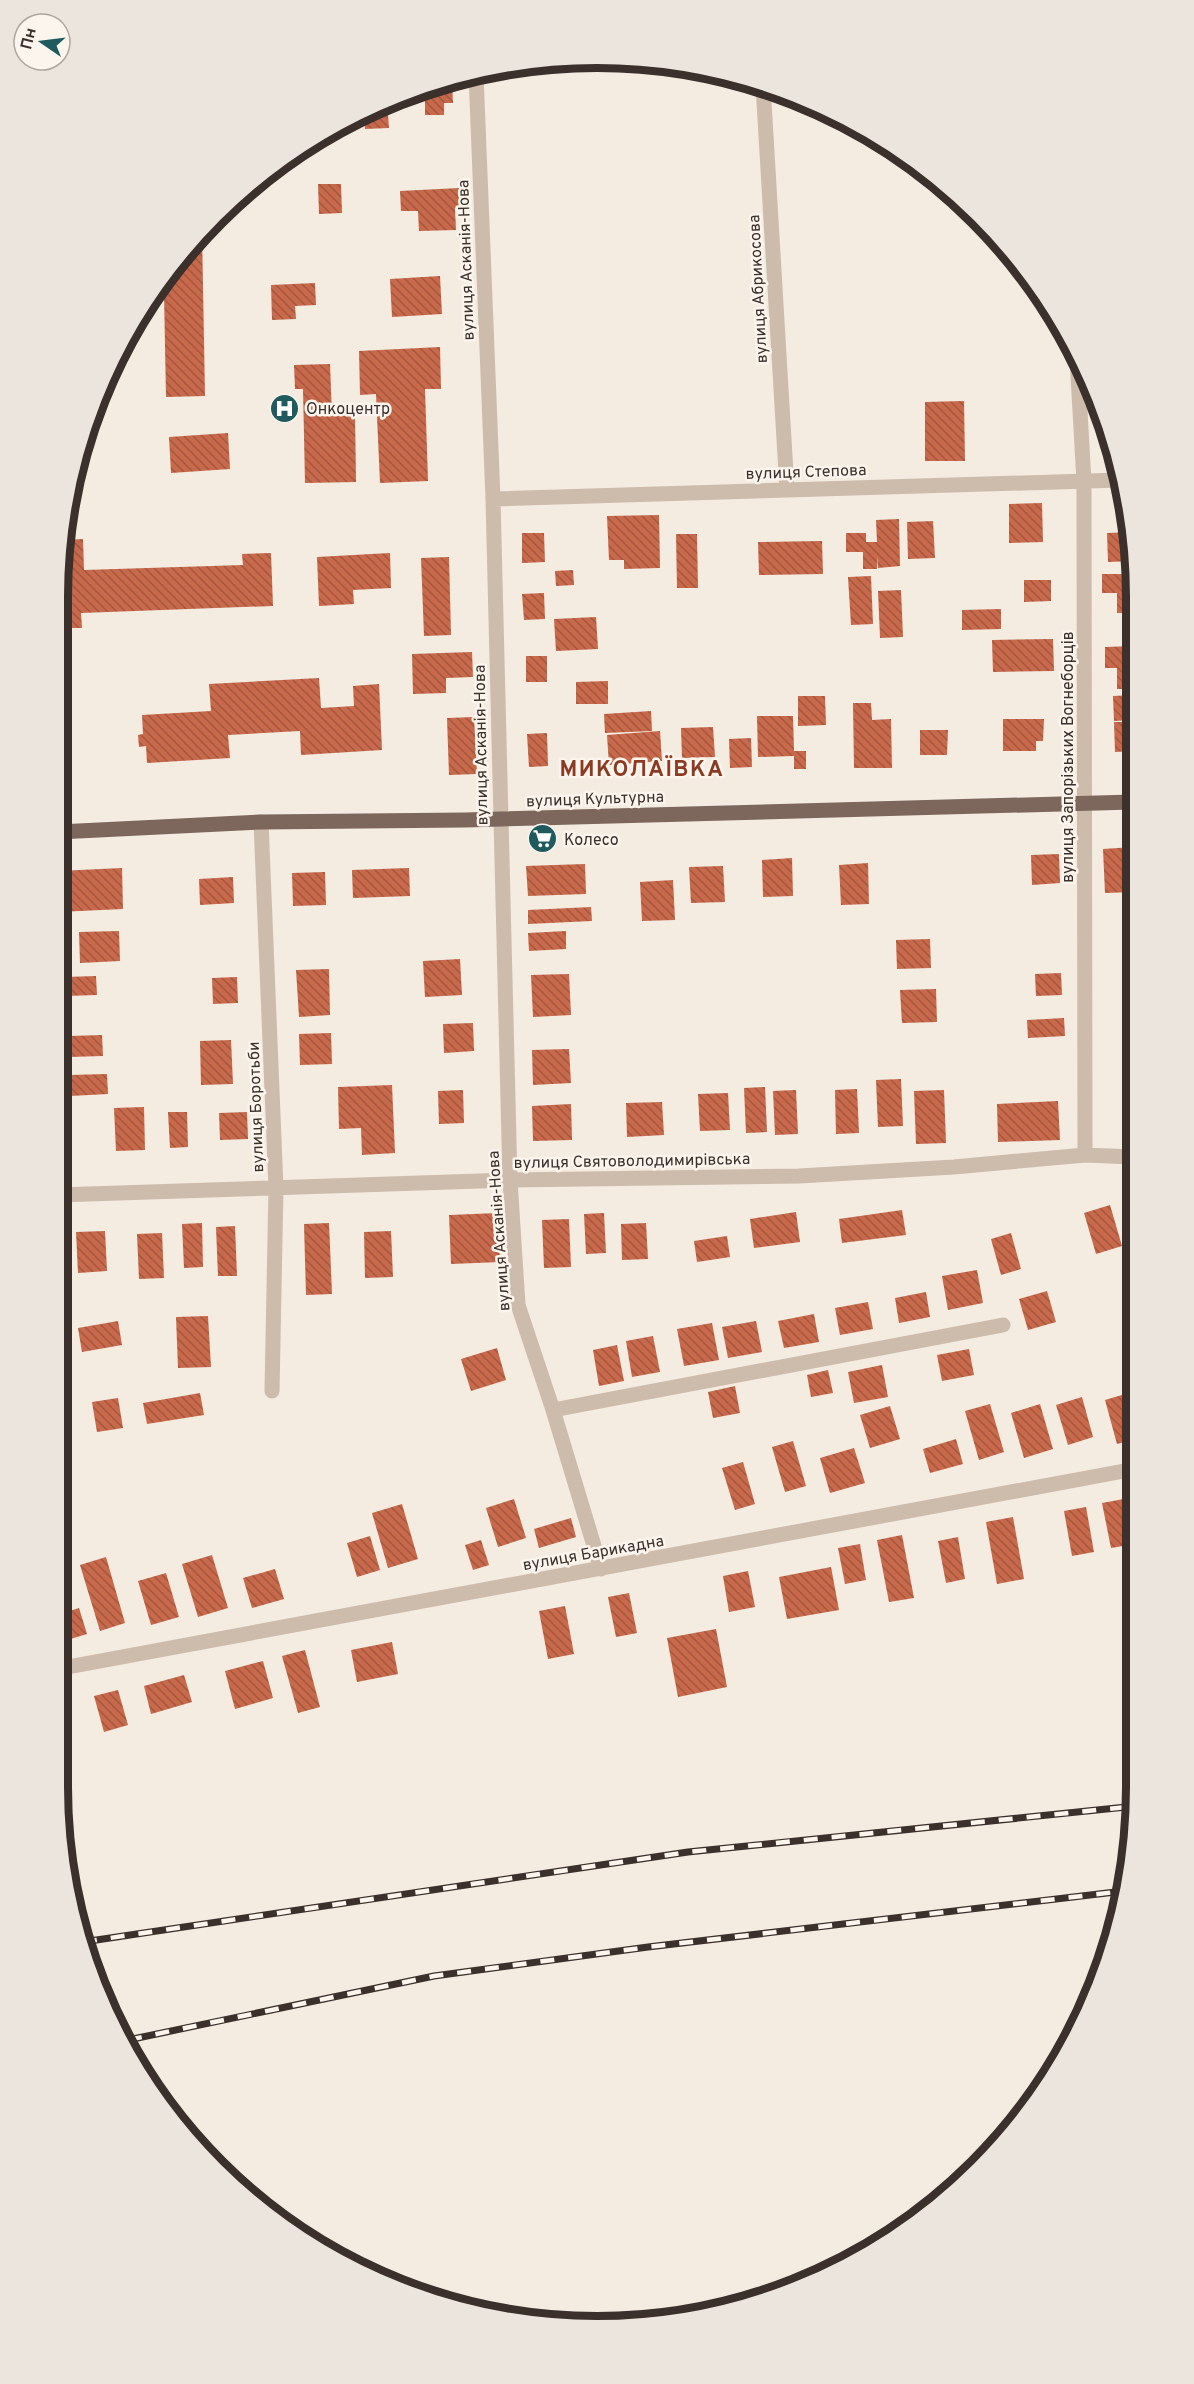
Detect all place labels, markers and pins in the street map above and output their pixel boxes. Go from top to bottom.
hospital icon: Онкоцентр [269,392,301,424]
place label: Онкоцентр [306,400,390,420]
supermarket icon: Колесо [527,823,559,855]
place label: Колесо [564,831,619,851]

